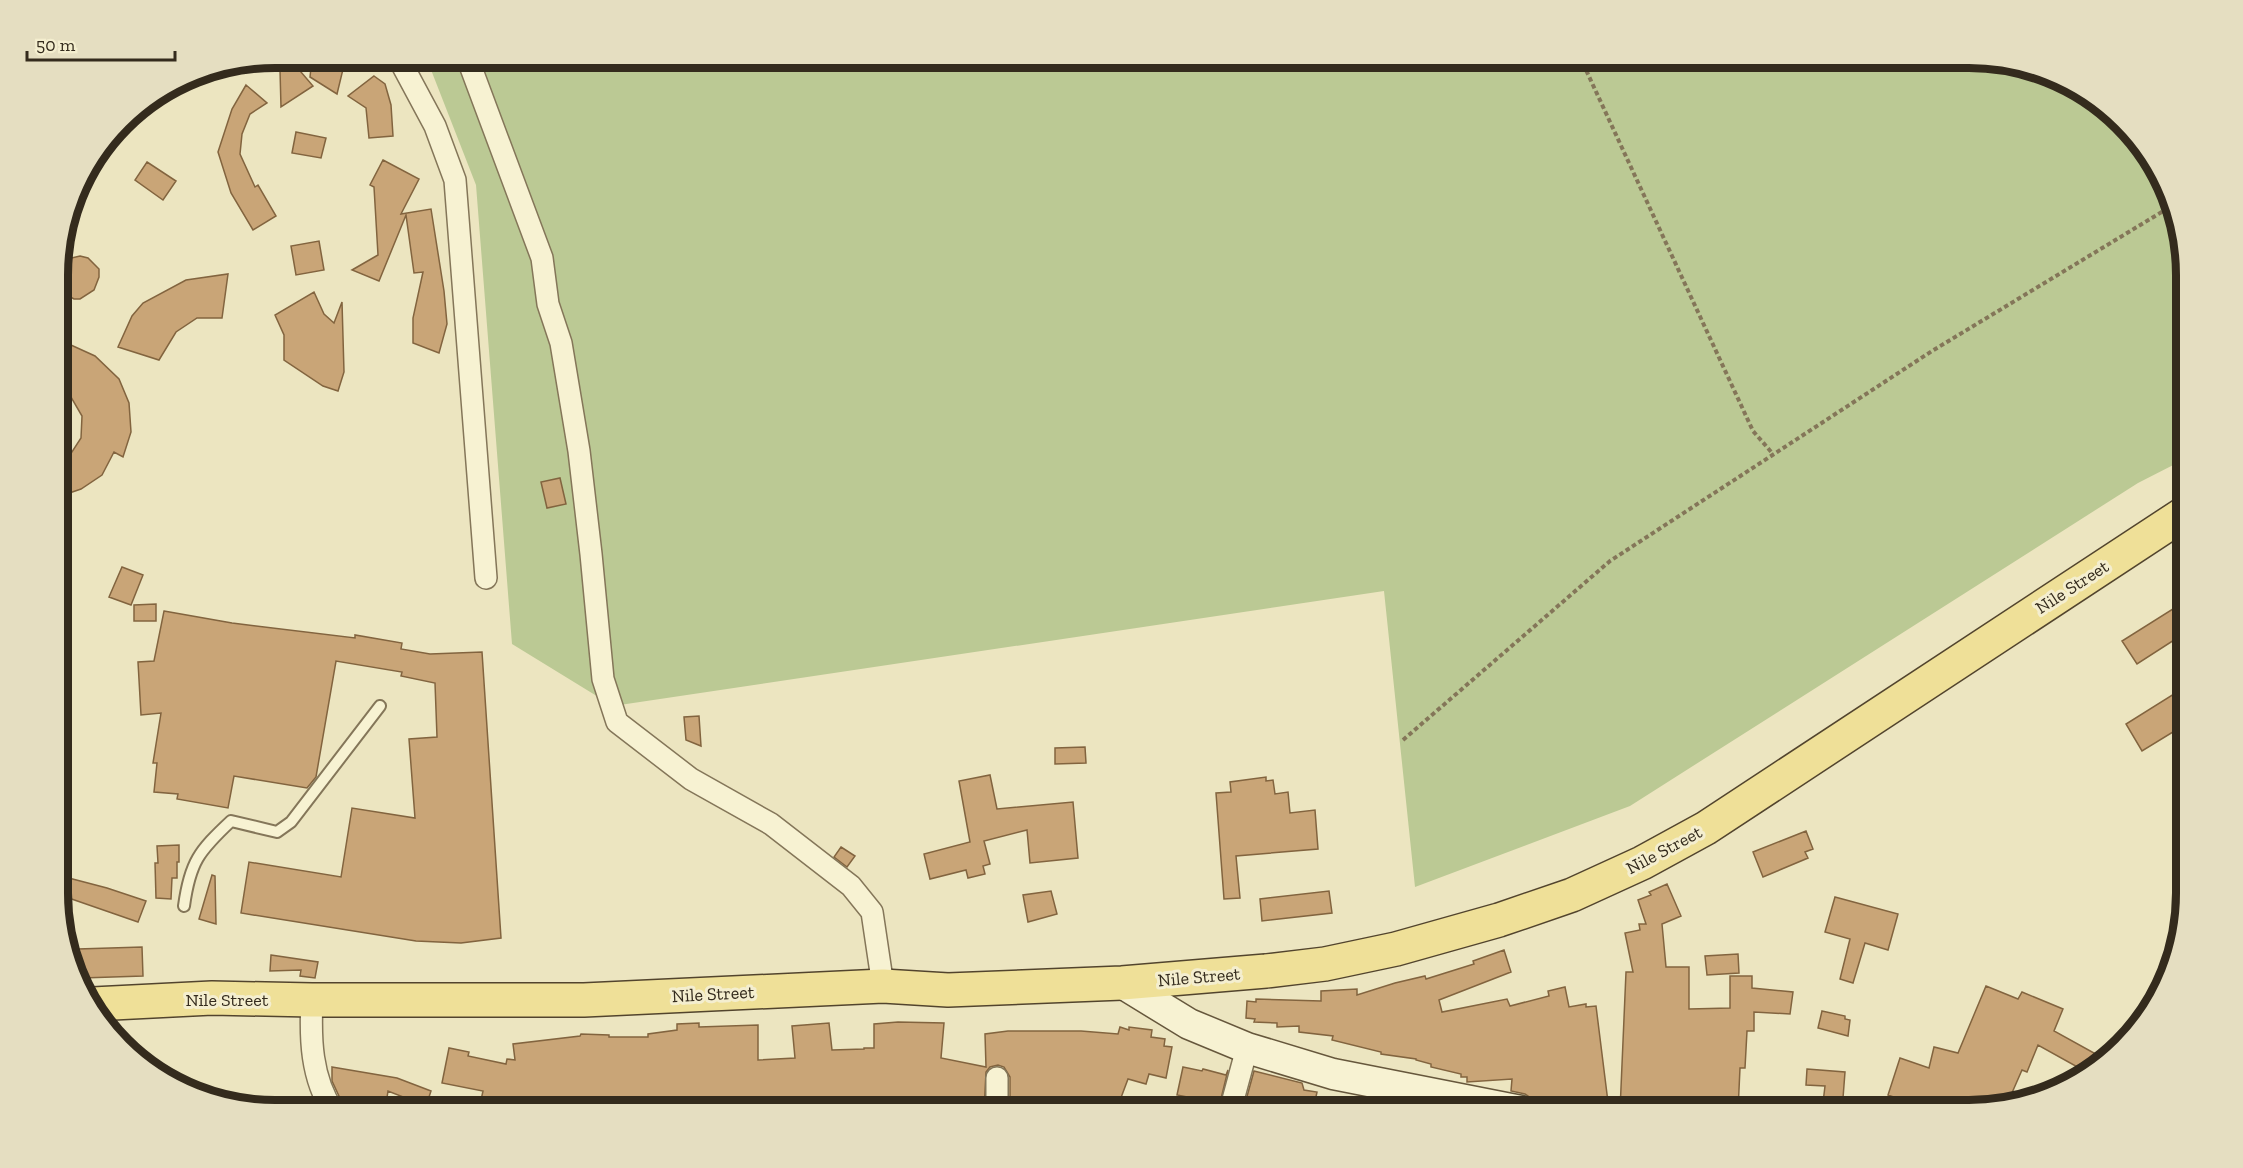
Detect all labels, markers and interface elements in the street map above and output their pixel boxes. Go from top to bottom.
scale bar [27,24,176,62]
text: 50 m [36,34,76,56]
street label: Nile Street [2031,555,2113,619]
street label: Nile Street [1622,821,1706,879]
street label: Nile Street [1157,962,1242,992]
street label: Nile Street [671,981,755,1007]
street label: Nile Street [186,989,269,1011]

